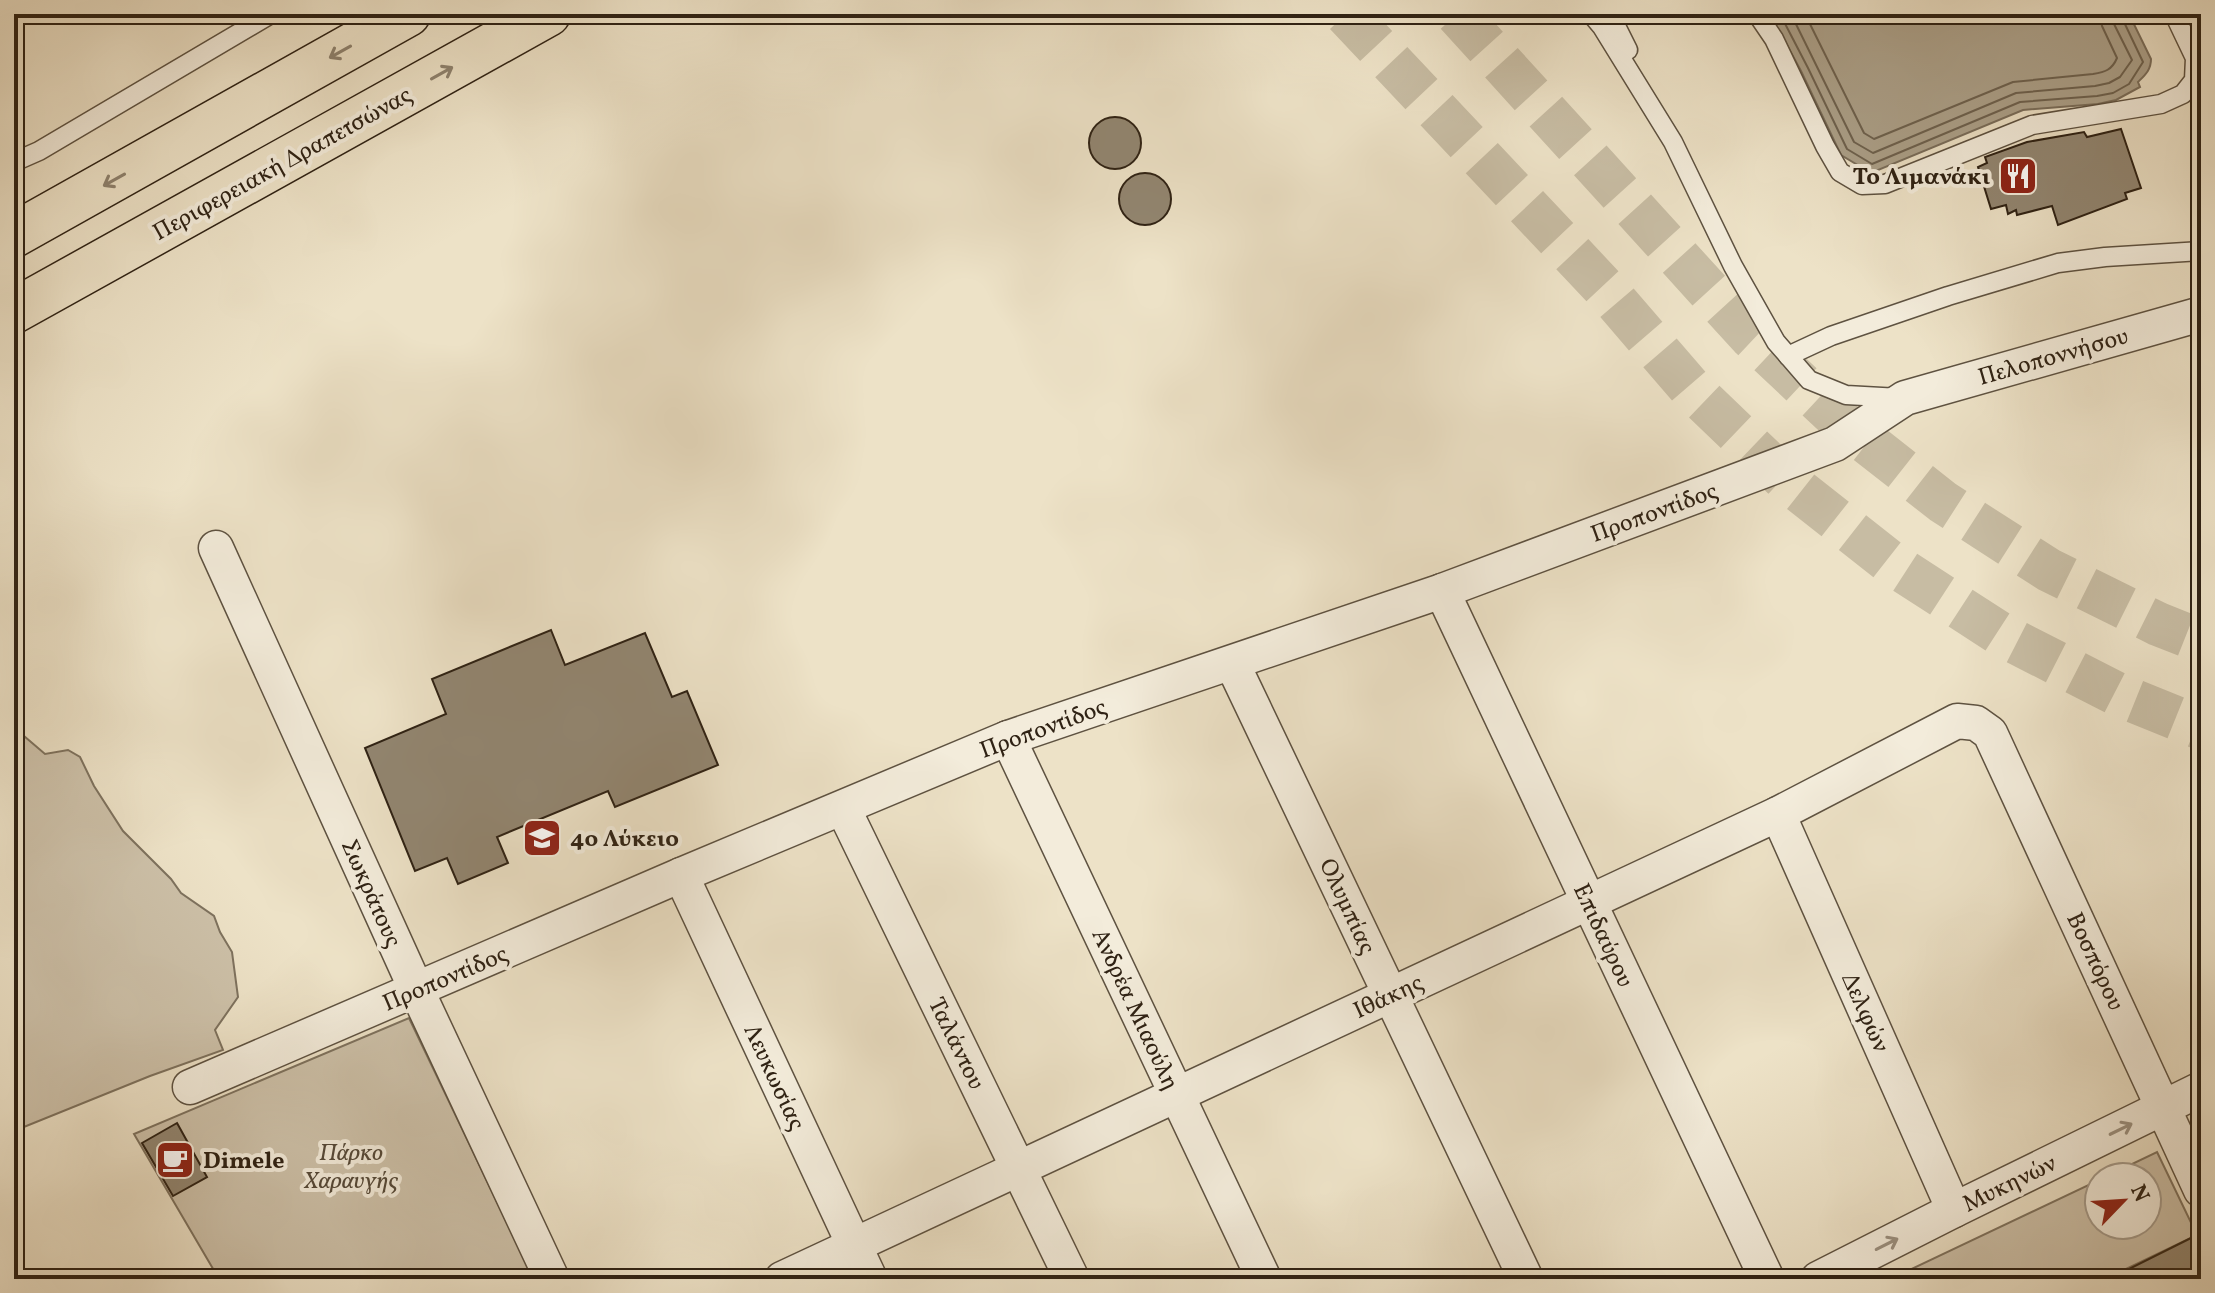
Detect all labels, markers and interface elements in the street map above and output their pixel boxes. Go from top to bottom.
one-way arrow [329,44,352,60]
one-way arrow [430,65,453,81]
street label: Περιφερειακή Δραπετσώνας [147,79,419,250]
restaurant icon: Το Λιμανάκι [1997,155,2039,197]
place label: Το Λιμανάκι [1852,161,1990,195]
one-way arrow [102,173,126,188]
street label: Πελοποννήσου [1974,320,2133,396]
street label: Προποντίδος [1586,475,1723,553]
street label: Προποντίδος [975,691,1112,769]
school or university icon: 4ο Λύκειο [521,817,563,859]
place label: 4ο Λύκειο [570,823,679,857]
street label: Σωκράτους [331,834,409,953]
street label: Ολυμπίας [1309,853,1383,960]
street label: Επιδαύρου [1563,878,1641,993]
street label: Βοσπόρου [2057,907,2132,1016]
street label: Ανδρέα Μιαούλη [1082,924,1186,1096]
street label: Προποντίδος [378,938,514,1021]
street label: Ιθάκης [1348,967,1429,1029]
street label: Δελφών [1832,968,1897,1058]
street label: Ταλάντου [918,992,992,1096]
street label: Λευκωσίας [734,1019,813,1137]
one-way arrow [2108,1121,2132,1136]
park label: Πάρκο Χαραυγής [303,1137,398,1199]
cafe icon: Dimele [154,1139,196,1181]
place label: Dimele [203,1145,285,1179]
street label: Μυκηνών [1957,1147,2063,1222]
north arrow [2083,1161,2163,1241]
text: N [2121,1180,2156,1207]
one-way arrow [1875,1235,1899,1251]

